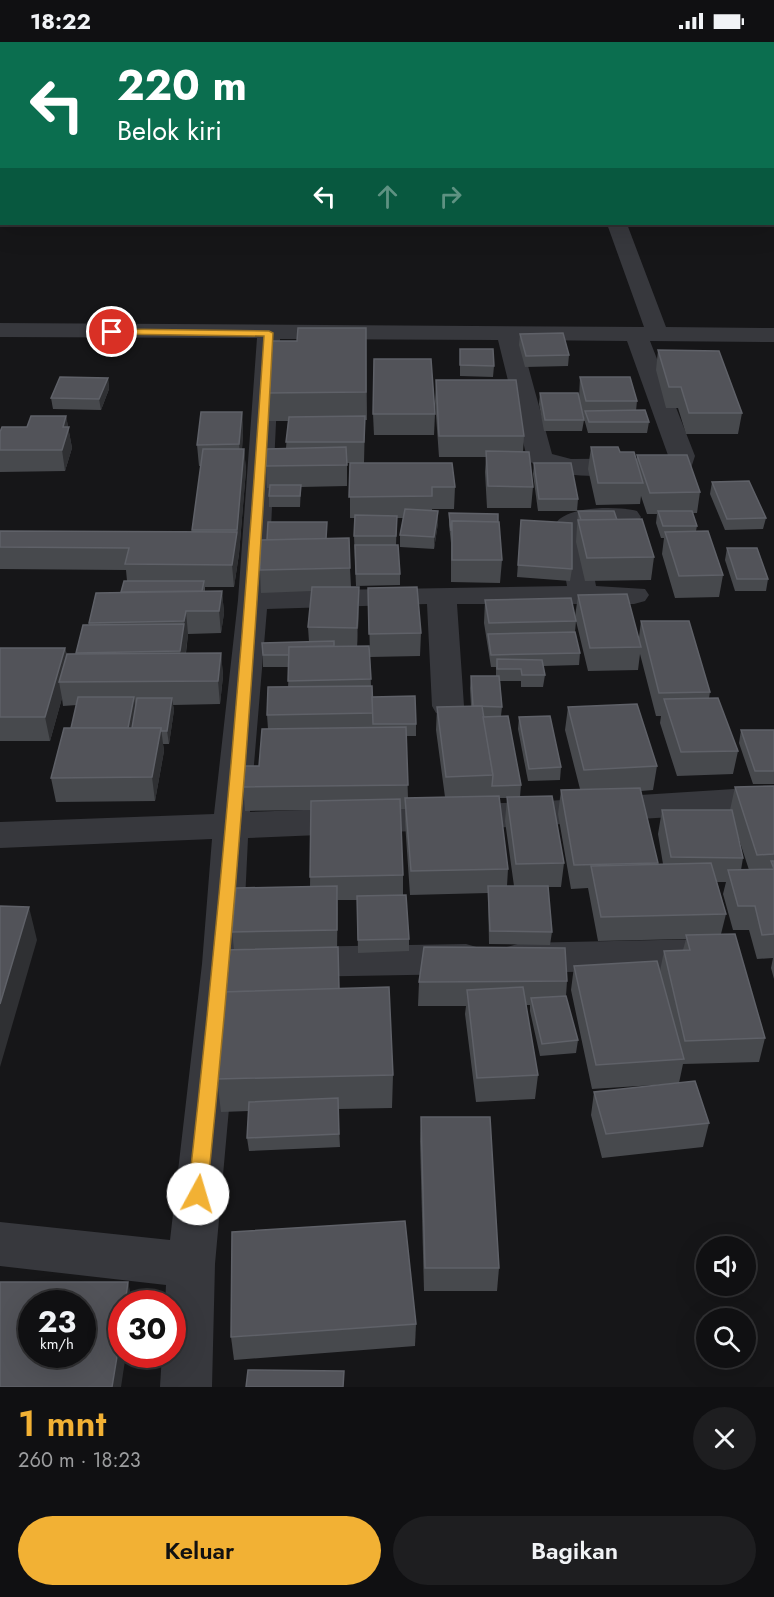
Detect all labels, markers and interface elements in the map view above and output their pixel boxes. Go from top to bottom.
text: 18:22 [30,5,91,37]
text: 220 m [117,55,247,116]
icon: left [18,66,96,144]
text: Belok kiri [117,111,222,150]
icon: left [308,180,341,213]
icon: ahead [371,180,404,213]
icon: right [434,180,467,213]
pin [86,306,137,357]
icon: arrive [95,315,128,348]
position arrow [166,1162,230,1226]
map controls [696,1236,756,1368]
button: sound [696,1236,756,1296]
speed limit sign: 30 [108,1290,186,1368]
text: 23 [38,1300,76,1343]
button: search [696,1308,756,1368]
text: km/h [40,1333,74,1355]
text: 1 mnt [18,1397,106,1449]
button: close [693,1407,756,1470]
text: 260 m · 18:23 [18,1446,141,1475]
button: Keluar [18,1516,381,1585]
button: Bagikan [393,1516,756,1585]

